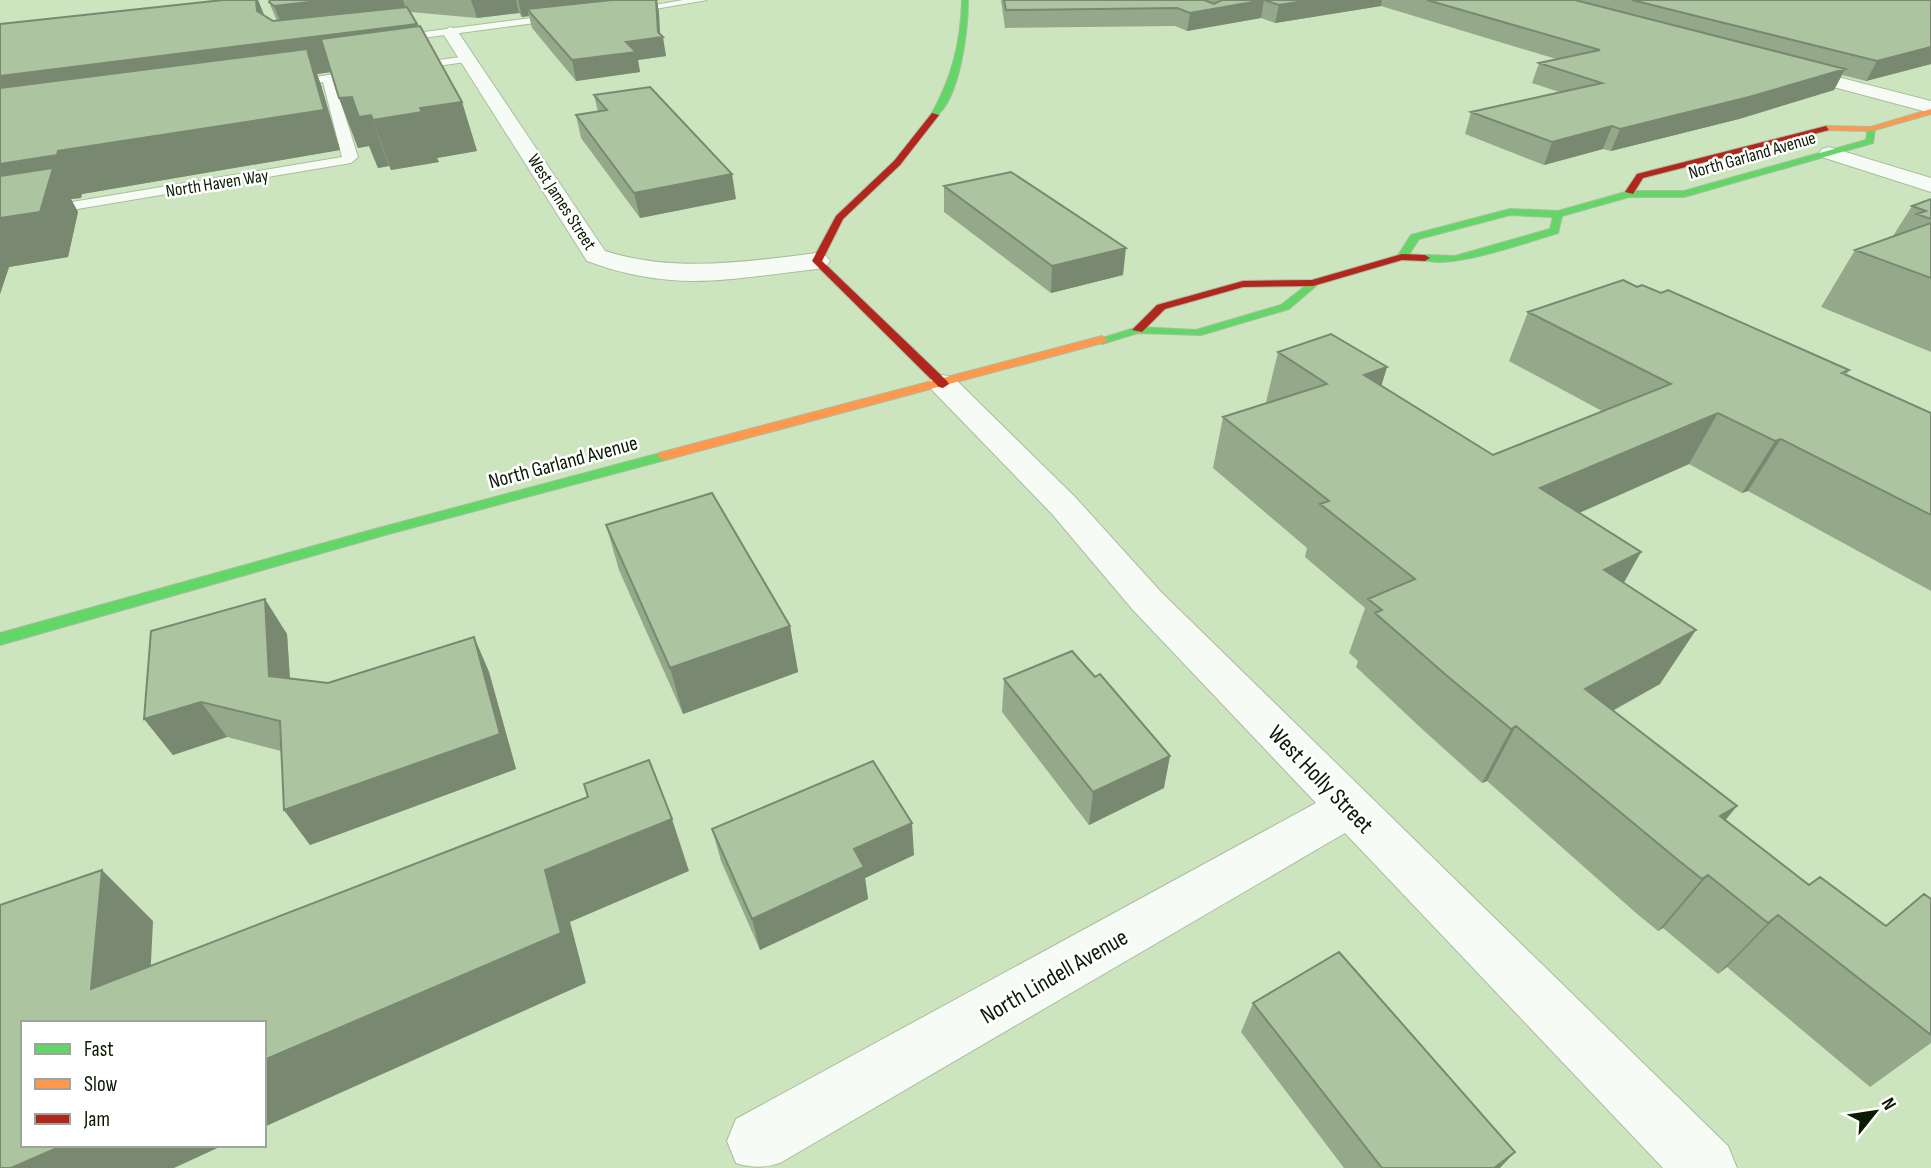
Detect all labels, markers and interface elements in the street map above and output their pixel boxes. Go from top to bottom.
street label: North Garland Avenue [1686,127,1818,184]
street label: West James Street [523,150,601,255]
street label: North Haven Way [164,165,270,202]
street label: North Garland Avenue [486,431,640,494]
street label: West Holly Street [1262,719,1379,840]
street label: North Lindell Avenue [975,923,1133,1030]
legend [21,1021,266,1147]
text: Fast [84,1037,114,1062]
text: Slow [84,1072,118,1097]
north arrow [1840,1077,1910,1147]
text: N [1876,1094,1901,1114]
text: Jam [83,1107,110,1132]

